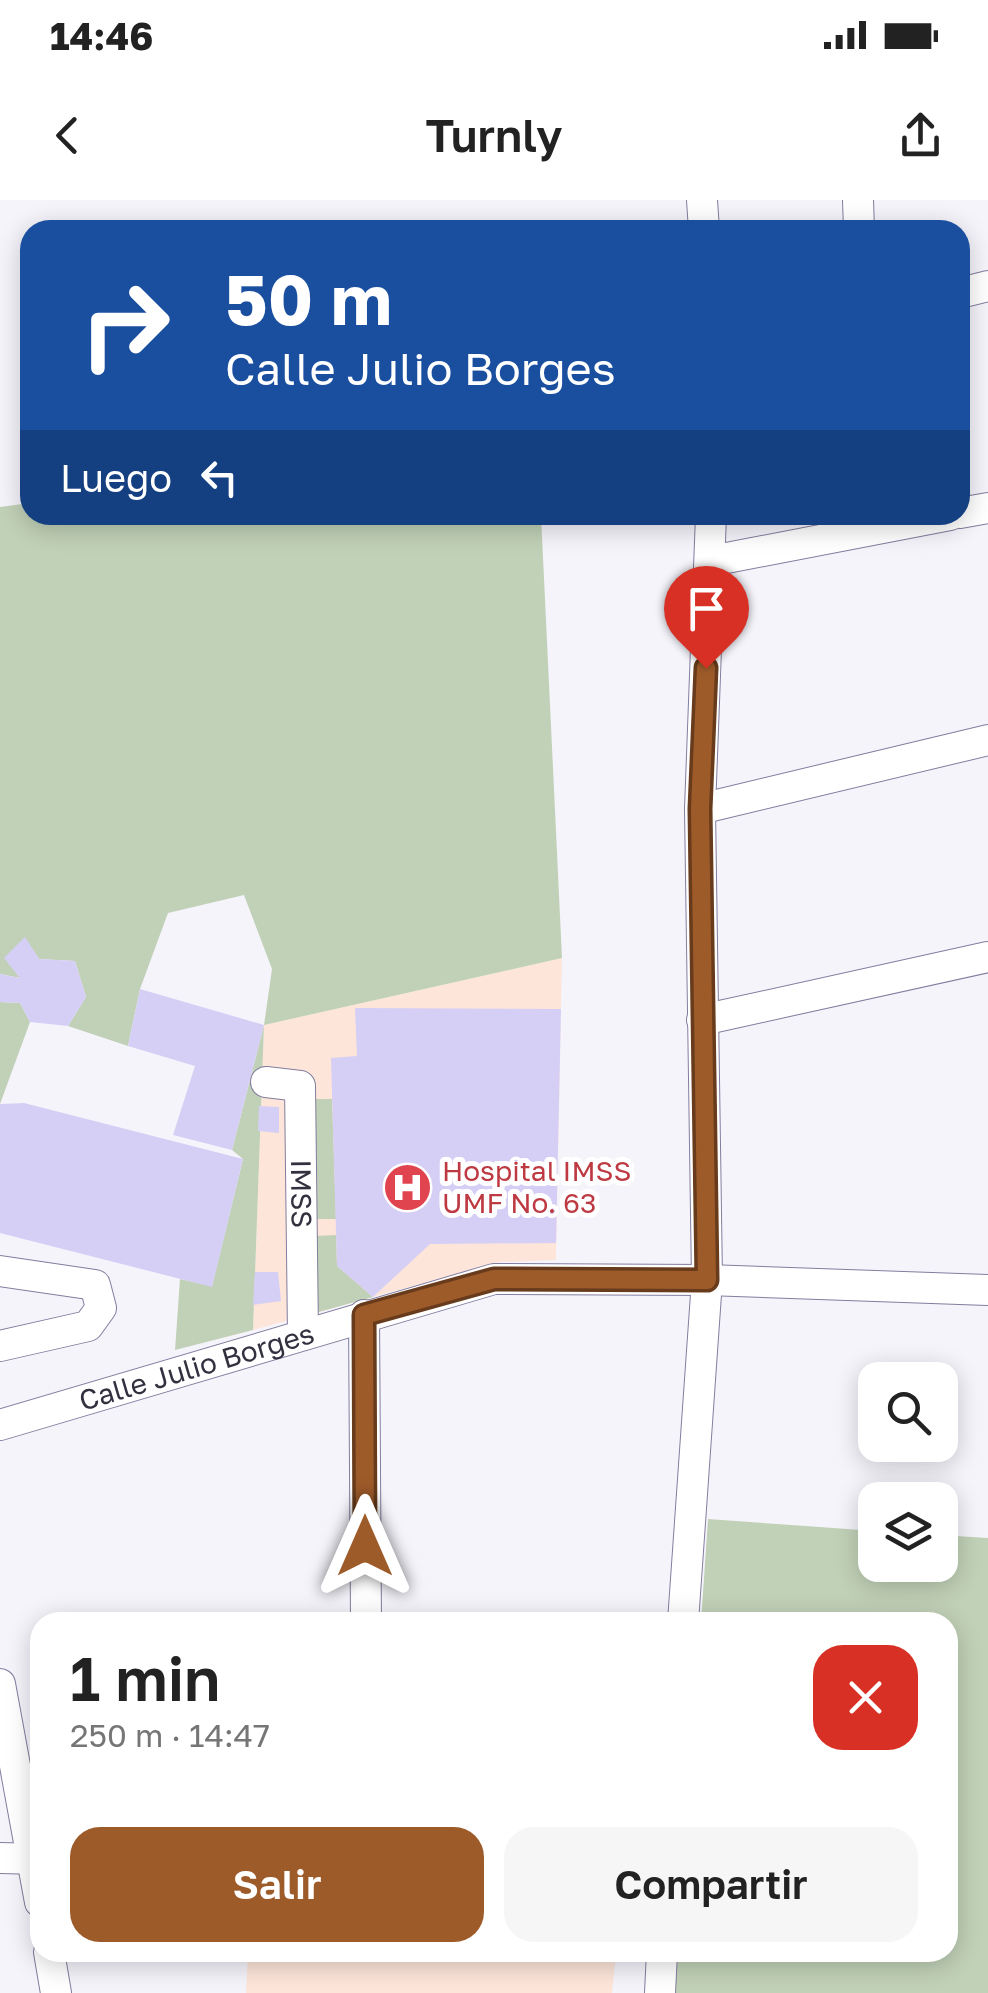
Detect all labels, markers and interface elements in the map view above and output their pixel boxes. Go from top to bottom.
text: 14:46 [50,13,153,58]
icon: back [40,108,95,163]
text: Turnly [426,108,562,162]
icon: share [893,108,948,163]
text: 50 m [225,256,392,340]
icon: right [60,260,190,390]
text: Calle Julio Borges [225,341,616,395]
icon: left [192,450,247,505]
text: Luego [60,455,172,500]
pin [664,566,749,669]
icon: arrive [679,581,734,636]
place label: Hospital IMSS UMF No. 63 [442,1154,631,1219]
street label: IMSS [285,1159,319,1228]
hospital icon: Hospital IMSS UMF No. 63 [381,1161,433,1213]
street label: Calle Julio Borges [75,1316,318,1417]
map controls [858,1362,958,1582]
button: search [858,1362,958,1462]
button: layers [858,1482,958,1582]
position arrow [313,1494,417,1598]
text: 1 min [70,1642,220,1714]
button: close [813,1645,918,1750]
text: 250 m · 14:47 [70,1716,270,1754]
button: Salir [70,1827,484,1942]
button: Compartir [504,1827,918,1942]

